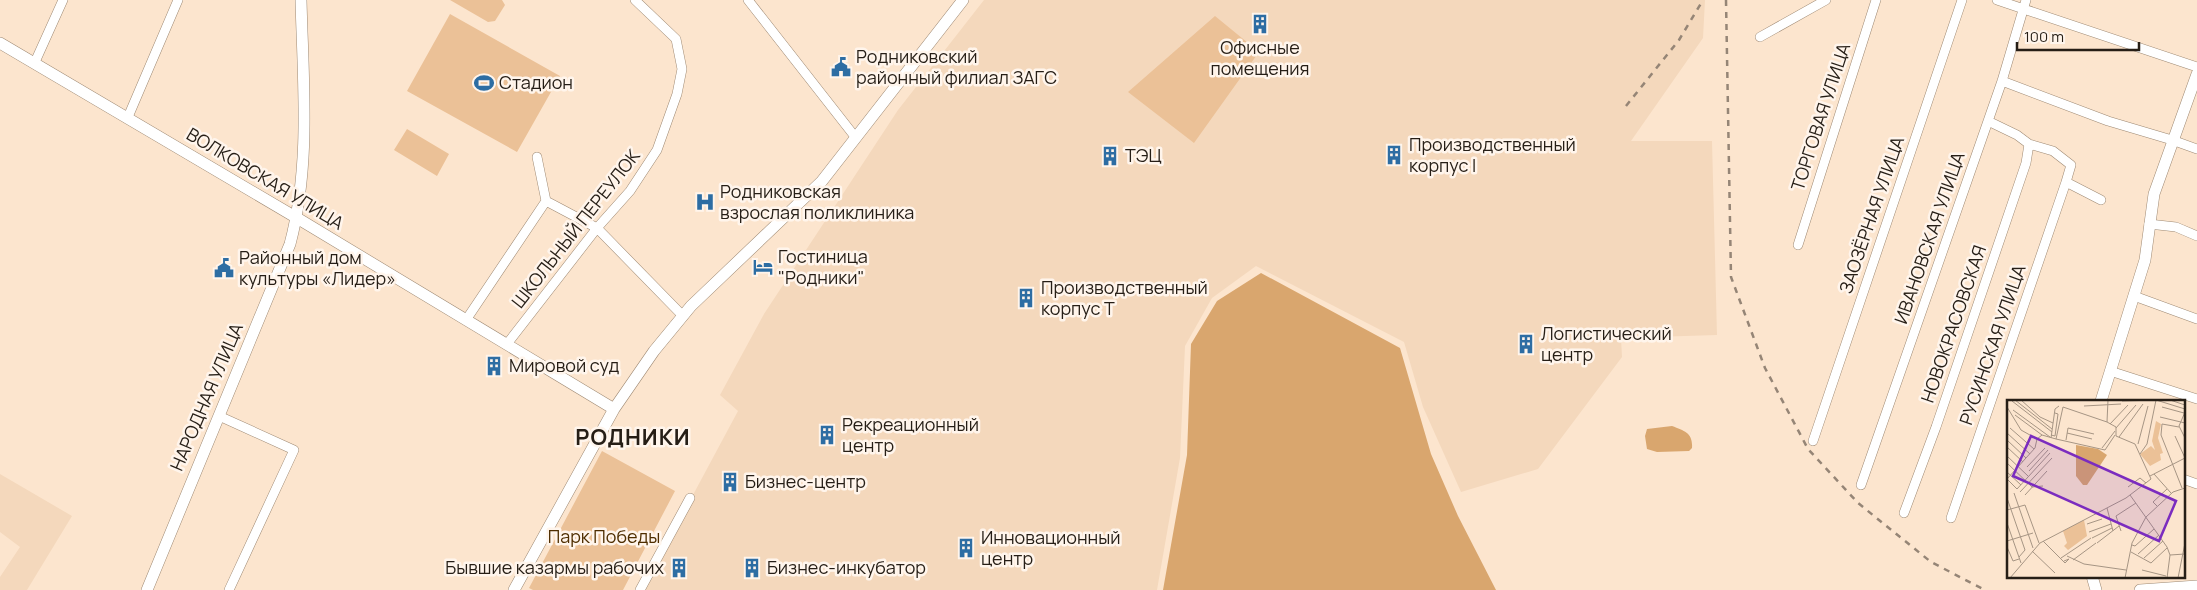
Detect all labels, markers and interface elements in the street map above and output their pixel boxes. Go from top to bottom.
building icon: Офисные помещения [1249,13,1271,35]
scale bar [2017,20,2140,52]
text: 100 m [2024,26,2064,47]
place label: Офисные помещения [1210,35,1310,80]
street label: ТОРГОВАЯ УЛИЦА [1785,39,1855,194]
place label: Родниковский районный филиал ЗАГС [856,44,1057,89]
public building icon: Родниковский районный филиал ЗАГС [830,56,852,78]
place label: Стадион [499,70,573,94]
sports icon: Стадион [473,72,495,94]
street label: ВОЛКОВСКАЯ УЛИЦА [182,122,349,235]
place label: Производственный корпус I [1409,132,1576,177]
street label: ЗАОЗЁРНАЯ УЛИЦА [1833,132,1909,296]
place label: ТЭЦ [1125,143,1161,167]
street label: ШКОЛЬНЫЙ ПЕРЕУЛОК [506,144,645,313]
building icon: Производственный корпус I [1383,144,1405,166]
building icon: ТЭЦ [1099,145,1121,167]
street label: ИВАНОВСКАЯ УЛИЦА [1888,148,1970,327]
place label: Родниковская взрослая поликлиника [720,179,914,224]
hospital icon: Родниковская взрослая поликлиника [694,191,716,213]
street label: НОВОКРАСОВСКАЯ [1915,242,1991,406]
place label: Гостиница "Родники" [778,244,868,289]
place label: Районный дом культуры «Лидер» [239,245,396,290]
hotel icon: Гостиница "Родники" [752,256,774,278]
public building icon: Районный дом культуры «Лидер» [213,257,235,279]
street label: РУСИНСКАЯ УЛИЦА [1953,261,2031,428]
place label: Производственный корпус T [1041,275,1208,320]
building icon: Производственный корпус T [1015,287,1037,309]
street label: НАРОДНАЯ УЛИЦА [164,318,248,474]
place label: Логистический центр [1541,321,1672,366]
building icon: Логистический центр [1515,333,1537,355]
place label: Мировой суд [509,353,620,377]
building icon: Мировой суд [483,355,505,377]
inset map [2007,400,2184,578]
place label: Рекреационный центр [842,412,979,457]
district label: РОДНИКИ [575,422,691,452]
building icon: Рекреационный центр [816,424,838,446]
place label: Бизнес-центр [745,469,866,493]
building icon: Бизнес-центр [719,471,741,493]
park label: Парк Победы [548,524,660,548]
place label: Инновационный центр [981,525,1120,570]
building icon: Инновационный центр [955,537,977,559]
place label: Бывшие казармы рабочих [445,555,665,579]
place label: Бизнес-инкубатор [767,555,926,579]
building icon: Бывшие казармы рабочих [668,557,690,579]
building icon: Бизнес-инкубатор [741,557,763,579]

